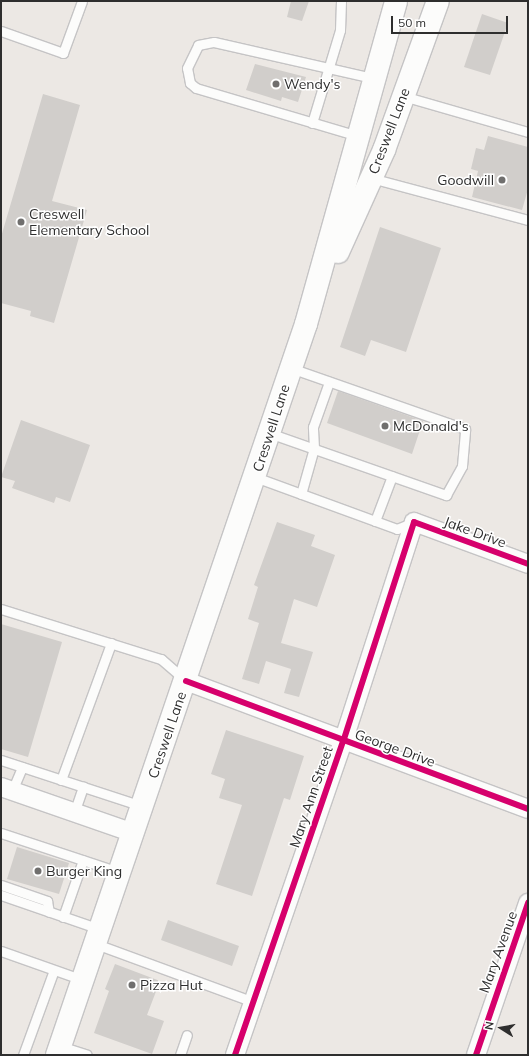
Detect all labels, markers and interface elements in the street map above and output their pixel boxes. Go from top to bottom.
scale bar [393,8,510,34]
text: 50 m [398,15,426,30]
place label: Wendy's [284,76,340,92]
marker: Wendy's [271,79,281,89]
street label: Creswell Lane [365,86,413,176]
place label: Goodwill [437,172,494,188]
marker: Goodwill [497,175,507,185]
place label: Creswell Elementary School [29,206,149,238]
marker: Creswell Elementary School [16,217,26,227]
street label: Creswell Lane [249,382,293,474]
place label: McDonald's [393,418,469,434]
marker: McDonald's [380,421,390,431]
street label: Jake Drive [442,513,508,551]
street label: Creswell Lane [144,689,190,781]
street label: George Drive [352,726,438,770]
street label: Mary Ann Street [286,744,336,850]
place label: Burger King [46,863,122,879]
marker: Burger King [33,866,43,876]
street label: Mary Avenue [475,909,521,995]
place label: Pizza Hut [140,977,203,993]
marker: Pizza Hut [127,980,137,990]
north arrow [481,1008,521,1048]
text: N [482,1020,497,1031]

